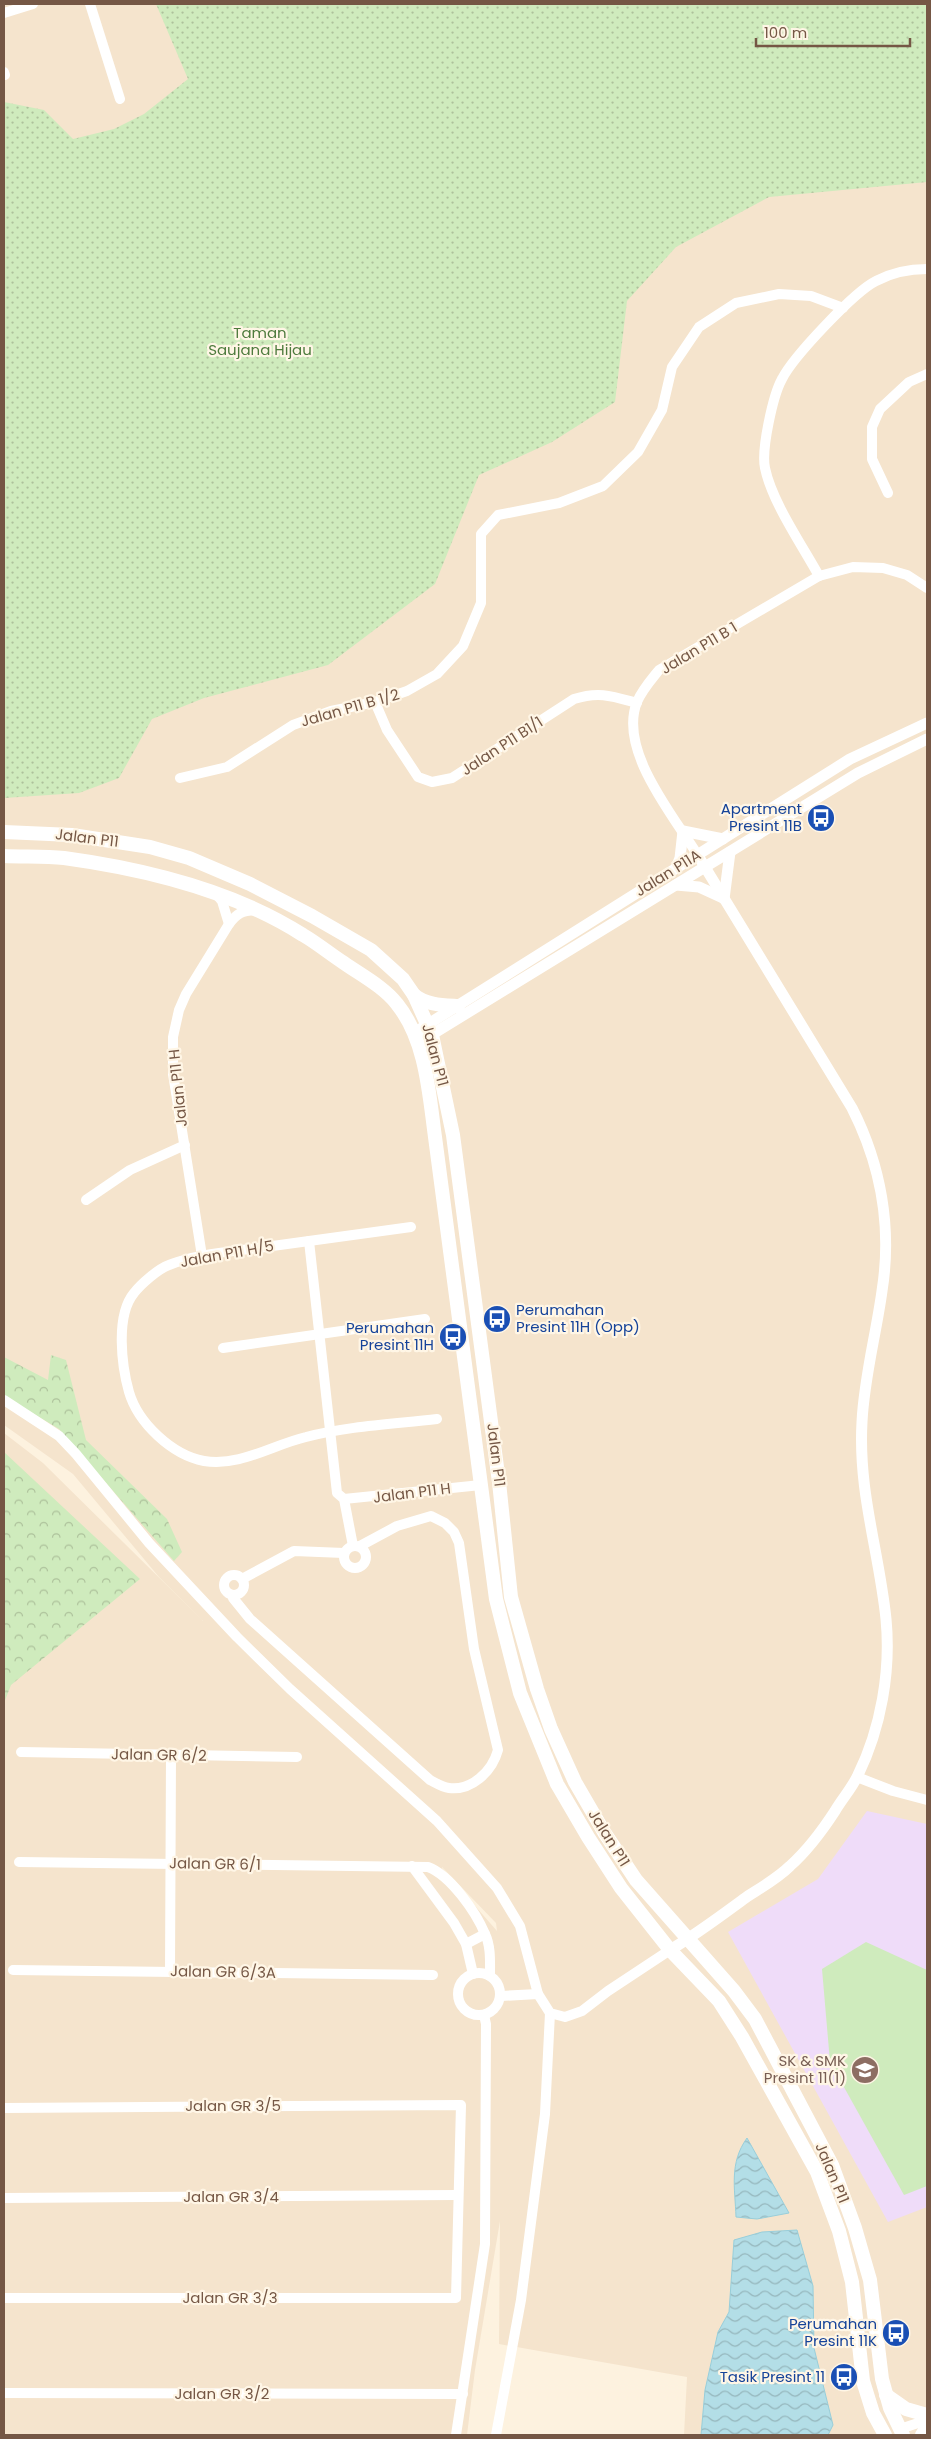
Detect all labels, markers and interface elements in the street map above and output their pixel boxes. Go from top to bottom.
scale bar [756,15,910,47]
text: 100 m [764,22,807,43]
park label: Taman Saujana Hijau [208,322,312,360]
street label: Jalan P11 B 1 [657,616,741,679]
street label: Jalan P11 B 1/2 [298,683,402,732]
street label: Jalan P11 B1/1 [457,711,547,780]
place label: Apartment Presint 11B [721,798,802,836]
bus stop icon: Apartment Presint 11B [806,803,836,833]
street label: Jalan P11 [54,823,120,852]
street label: Jalan P11A [631,844,705,901]
street label: Jalan P11 [417,1021,454,1088]
street label: Jalan P11 H [163,1048,192,1128]
street label: Jalan P11 H/5 [178,1235,275,1272]
place label: Perumahan Presint 11H (Opp) [516,1299,640,1337]
bus stop icon: Perumahan Presint 11H (Opp) [482,1304,512,1334]
place label: Perumahan Presint 11H [346,1317,434,1355]
bus stop icon: Perumahan Presint 11H [438,1322,468,1352]
street label: Jalan P11 [482,1422,511,1488]
street label: Jalan P11 H [372,1477,452,1508]
street label: Jalan GR 6/2 [111,1743,207,1766]
street label: Jalan P11 [584,1805,635,1870]
street label: Jalan GR 6/1 [169,1852,261,1875]
street label: Jalan GR 6/3A [170,1960,276,1983]
place label: SK & SMK Presint 11(1) [764,2050,846,2088]
school or university icon: SK & SMK Presint 11(1) [850,2055,880,2085]
street label: Jalan GR 3/5 [185,2095,281,2116]
street label: Jalan P11 [810,2139,855,2206]
street label: Jalan GR 3/4 [183,2186,279,2207]
street label: Jalan GR 3/3 [182,2287,278,2308]
place label: Perumahan Presint 11K [789,2313,877,2351]
bus stop icon: Perumahan Presint 11K [881,2318,911,2348]
bus stop icon: Tasik Presint 11 [829,2362,859,2392]
place label: Tasik Presint 11 [720,2366,825,2387]
street label: Jalan GR 3/2 [175,2383,269,2404]

